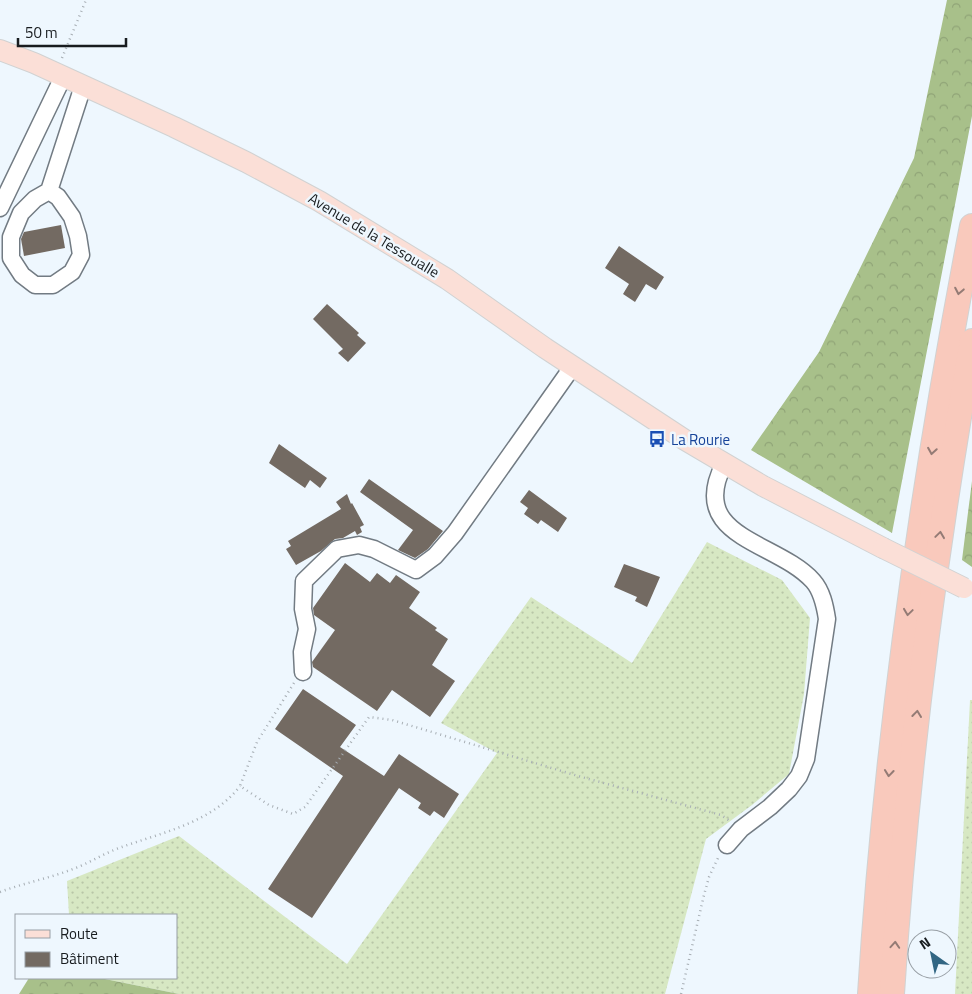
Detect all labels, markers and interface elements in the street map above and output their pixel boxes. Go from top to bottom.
scale bar [18,15,125,47]
text: 50 m [25,21,58,44]
street label: Avenue de la Tessoualle [304,187,444,283]
one-way arrow [955,287,965,295]
place label: La Rourie [671,428,730,451]
bus stop icon: La Rourie [647,429,667,449]
one-way arrow [927,447,937,455]
one-way arrow [934,531,945,539]
one-way arrow [903,608,914,616]
one-way arrow [911,710,922,718]
one-way arrow [884,770,895,778]
legend [15,914,178,979]
text: Route [60,922,98,945]
north arrow [907,929,957,979]
text: N [915,931,934,954]
one-way arrow [890,941,901,949]
text: Bâtiment [60,947,119,970]

